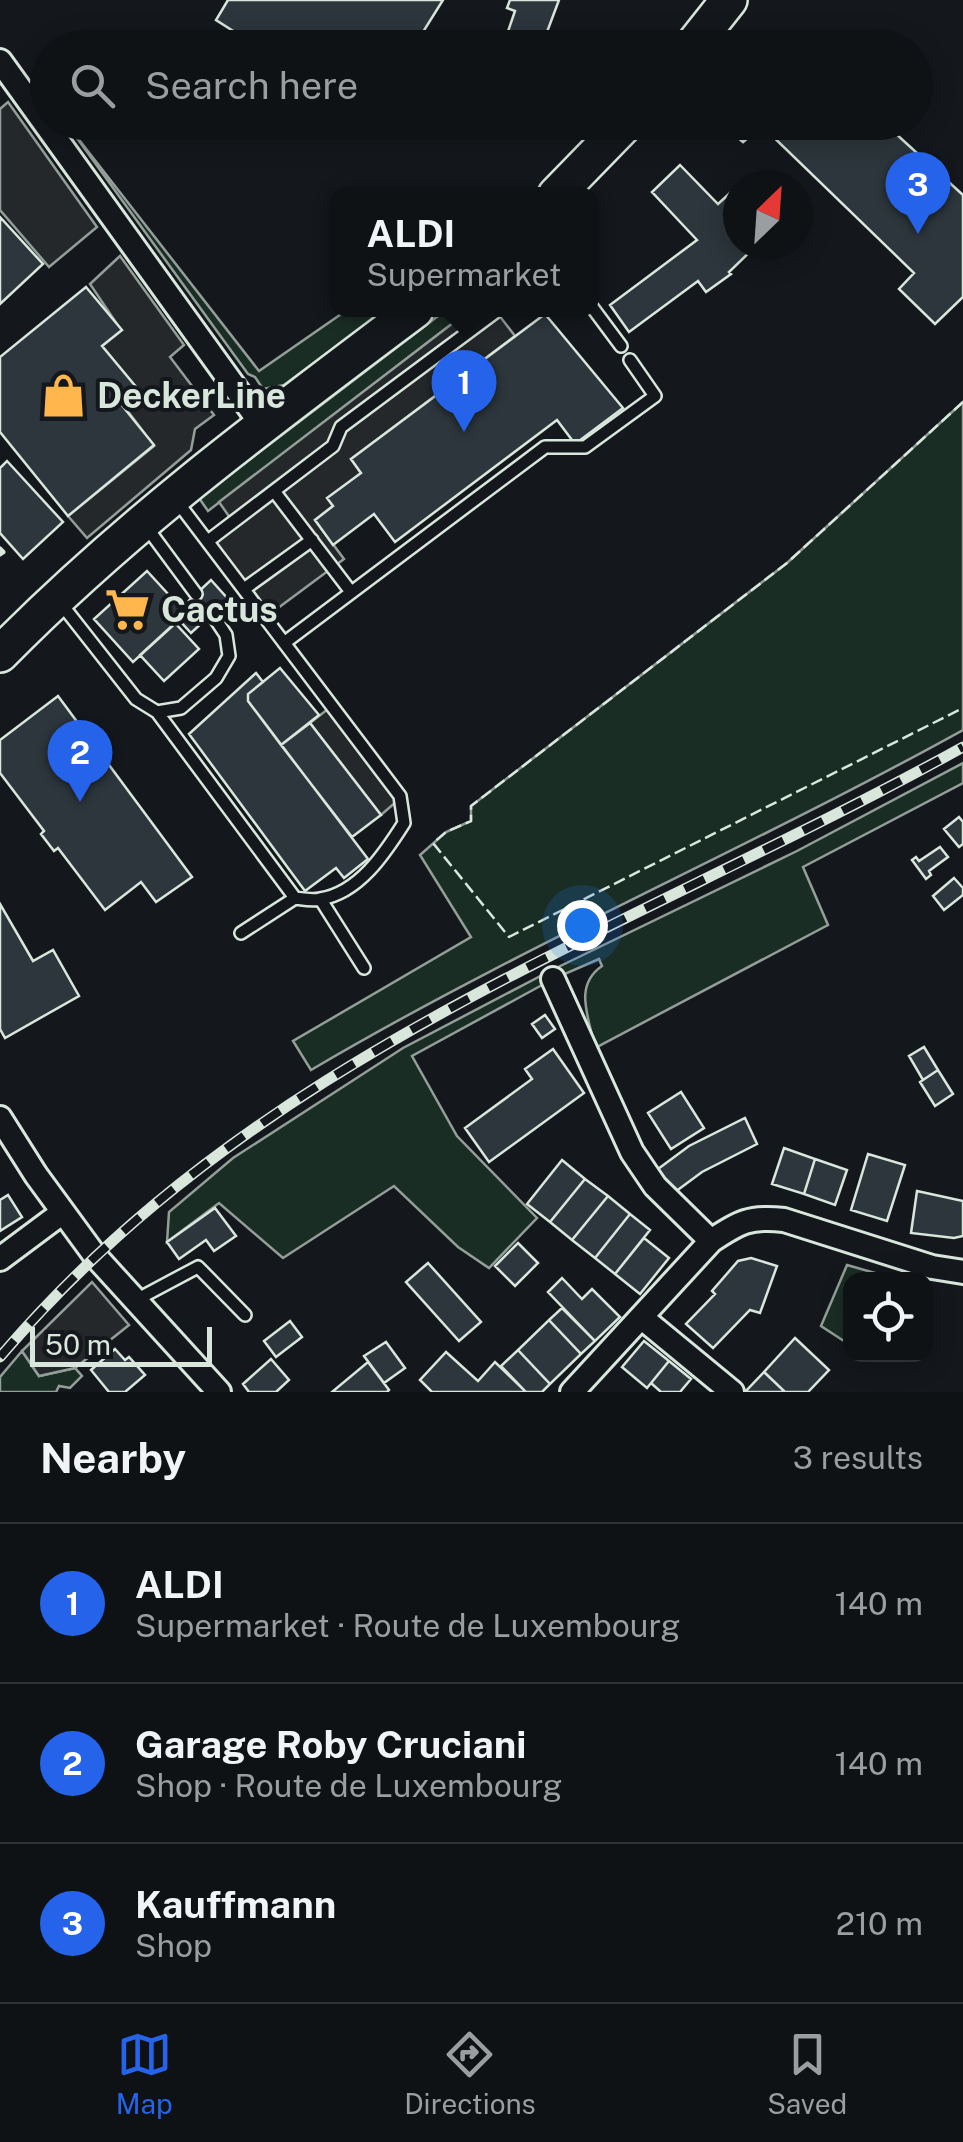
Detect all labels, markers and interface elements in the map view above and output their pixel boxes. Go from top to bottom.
search box [30,30,933,140]
icon: search [65,58,120,113]
text: Search here [145,63,358,108]
pin: 3 [886,152,950,234]
north arrow [723,170,813,260]
popup [329,187,599,317]
text: ALDI [367,211,455,256]
text: Supermarket [367,256,561,293]
pin: 1 [432,350,496,432]
shop icon: DeckerLine [40,371,88,419]
place label: DeckerLine [97,375,286,416]
supermarket icon: Cactus [104,585,152,633]
place label: Cactus [161,589,278,630]
pin: 2 [48,720,112,802]
your location [557,900,608,951]
map controls [843,1272,933,1362]
button: locate [843,1272,933,1362]
scale bar [30,1322,212,1366]
text: 50 m [45,1328,111,1361]
text: Nearby [40,1433,186,1482]
text: 3 results [793,1439,923,1476]
text: ALDI [135,1562,224,1607]
text: 1 [66,1585,79,1622]
text: 140 m [835,1585,923,1622]
text: Supermarket · Route de Luxembourg [135,1607,681,1644]
text: Garage Roby Cruciani [135,1722,526,1767]
text: 2 [62,1745,83,1782]
text: 140 m [835,1745,923,1782]
text: Shop · Route de Luxembourg [135,1767,563,1804]
text: Kauffmann [135,1882,336,1927]
text: 3 [62,1905,83,1942]
text: 210 m [836,1905,923,1942]
text: Shop [135,1927,212,1964]
tab: Map [116,2027,173,2120]
tab: Directions [404,2027,536,2120]
tab: Saved [767,2027,847,2120]

